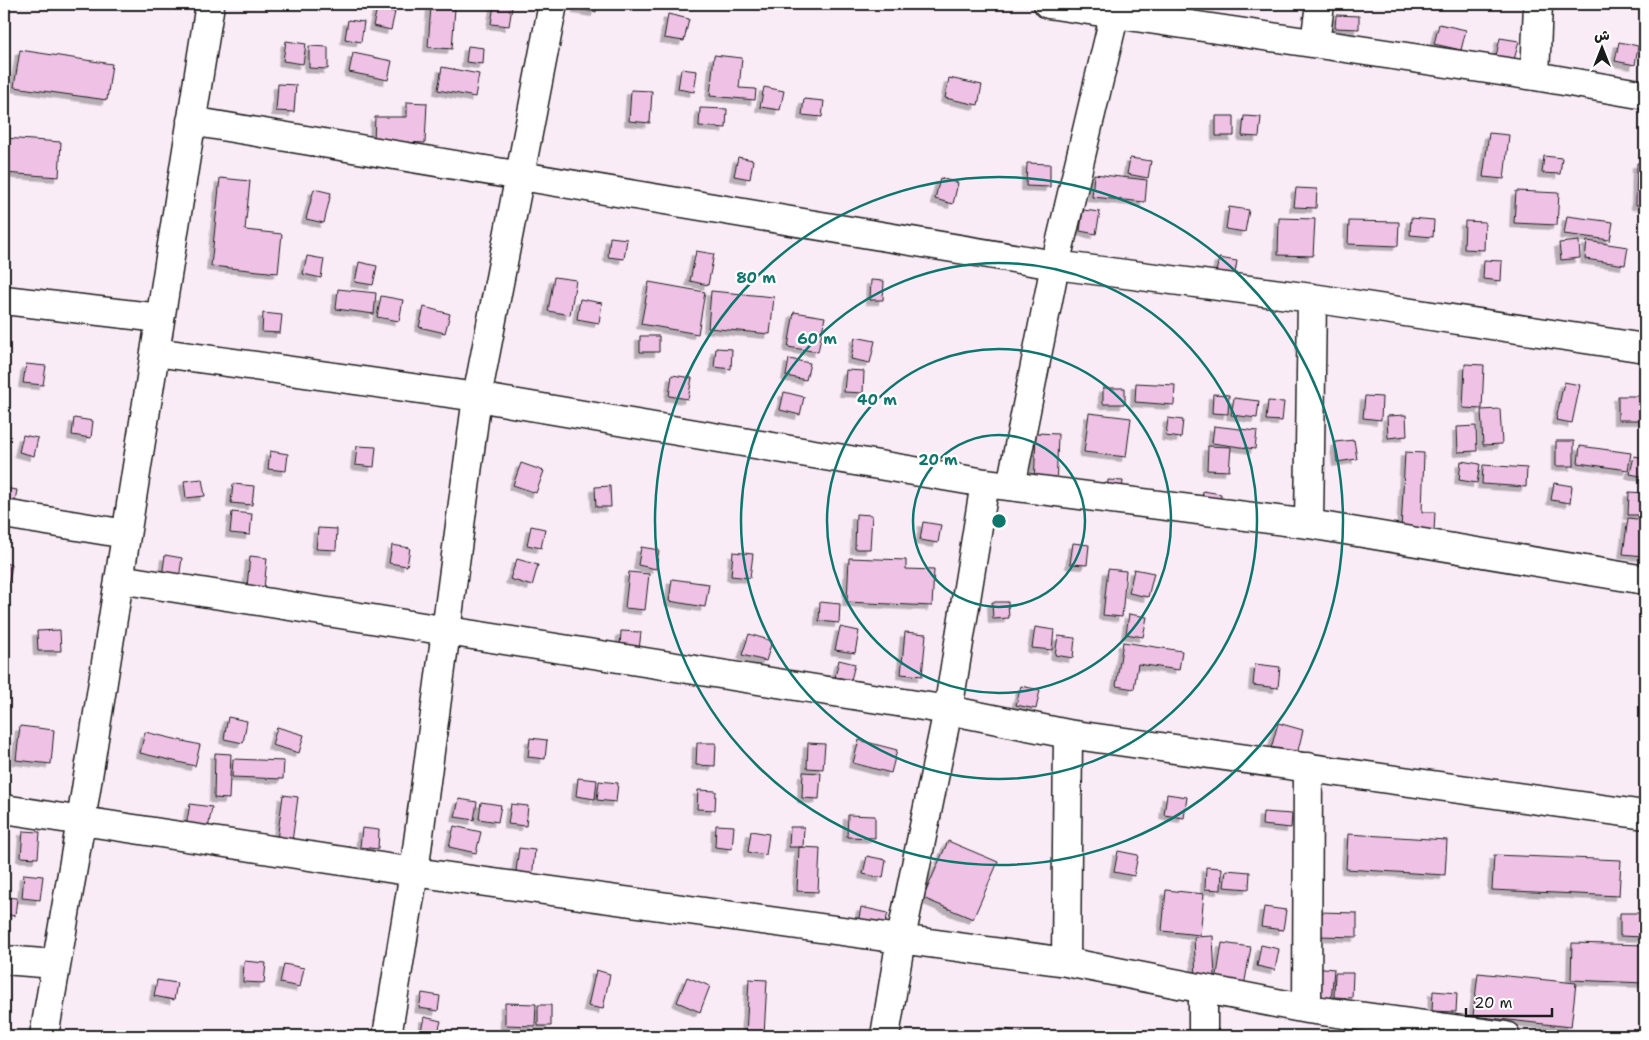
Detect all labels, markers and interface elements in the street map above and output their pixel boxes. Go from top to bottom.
north arrow [1576,22,1626,72]
text: ش [1594,26,1610,44]
text: 80 m [736,268,776,288]
text: 60 m [797,329,837,349]
text: 40 m [857,390,897,410]
text: 20 m [918,450,958,470]
centre of rings [990,512,1008,530]
scale bar [1466,985,1553,1017]
text: 20 m [1474,993,1513,1013]

